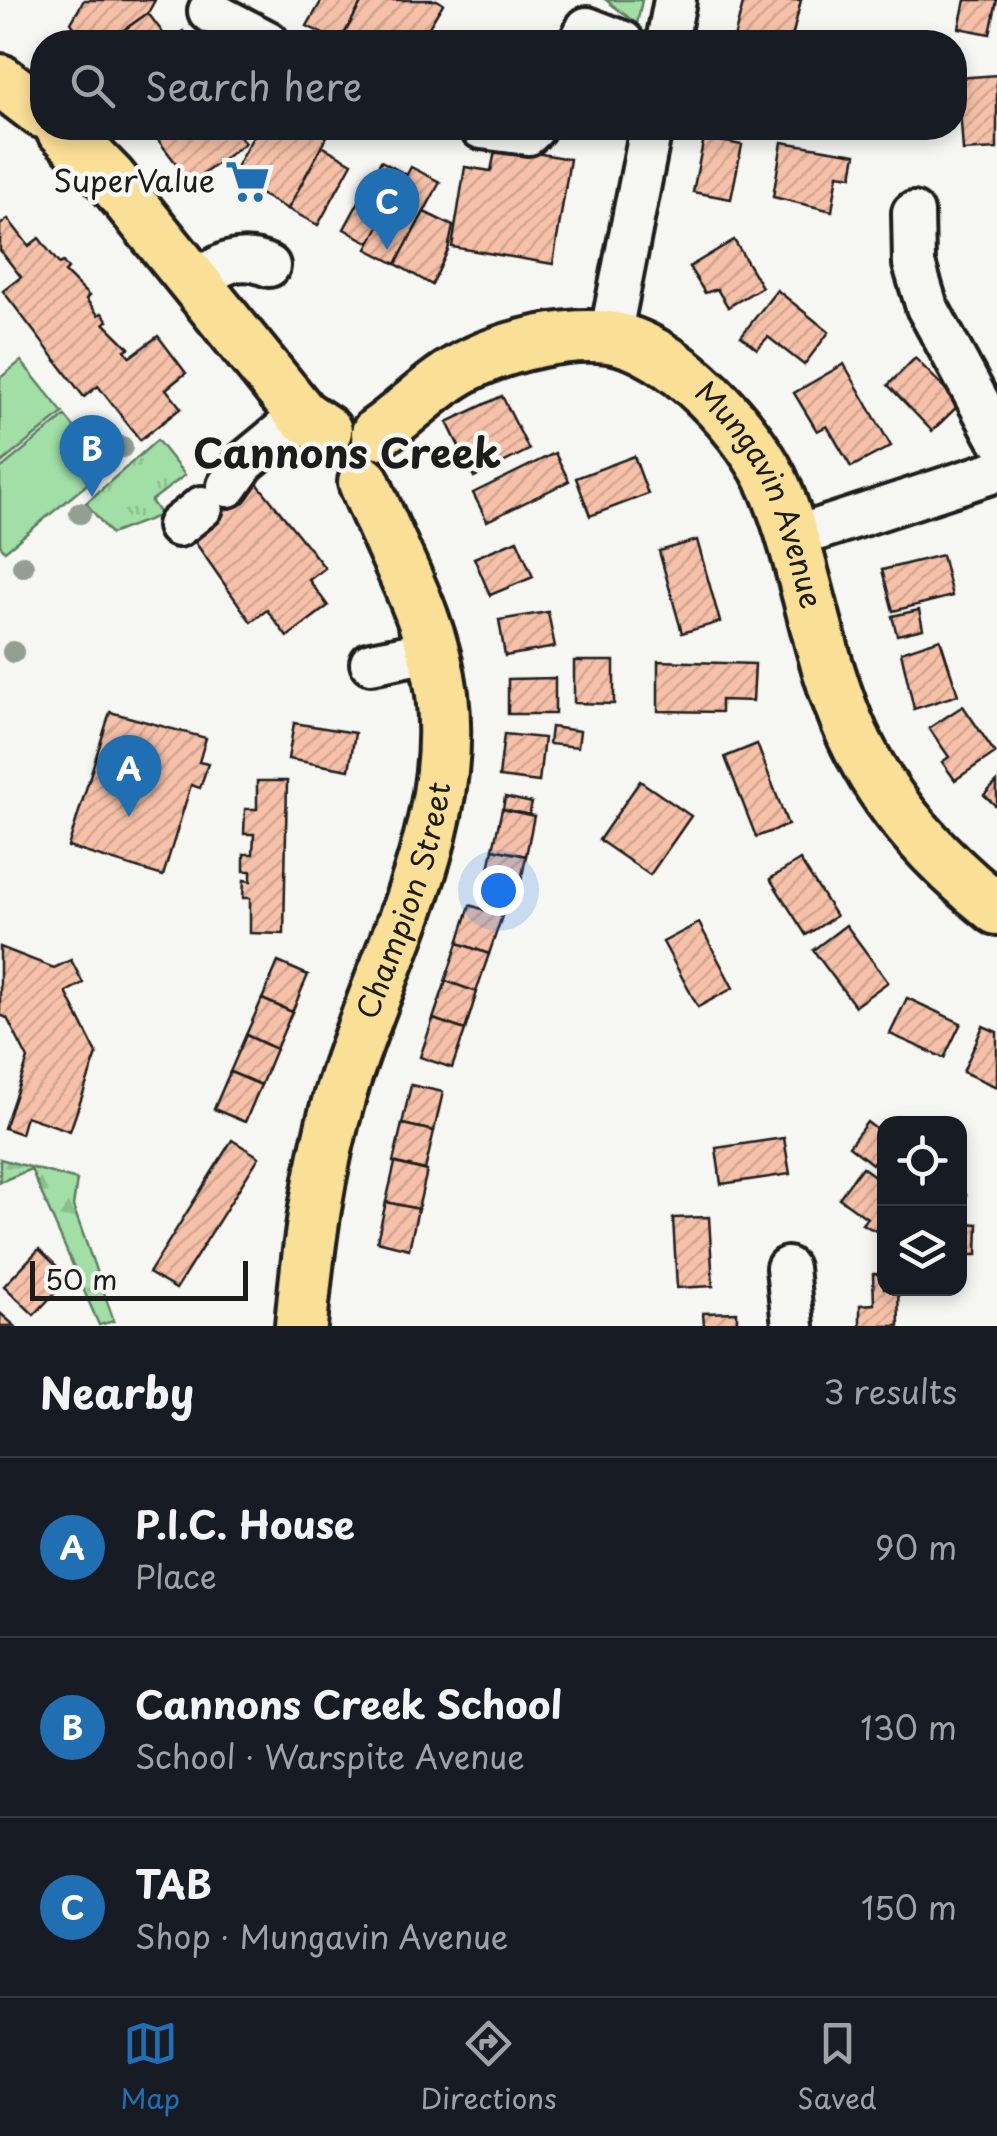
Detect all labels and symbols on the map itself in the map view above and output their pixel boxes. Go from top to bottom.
place label: SuperValue [53,157,215,202]
supermarket icon: SuperValue [224,158,272,206]
pin: C [354,168,420,250]
street label: Mungavin Avenue [686,369,836,613]
pin: B [59,414,124,497]
district label: Cannons Creek [193,421,501,482]
pin: A [96,734,162,817]
street label: Champion Street [343,779,461,1025]
your location [473,865,524,916]
scale bar [30,1256,248,1300]

